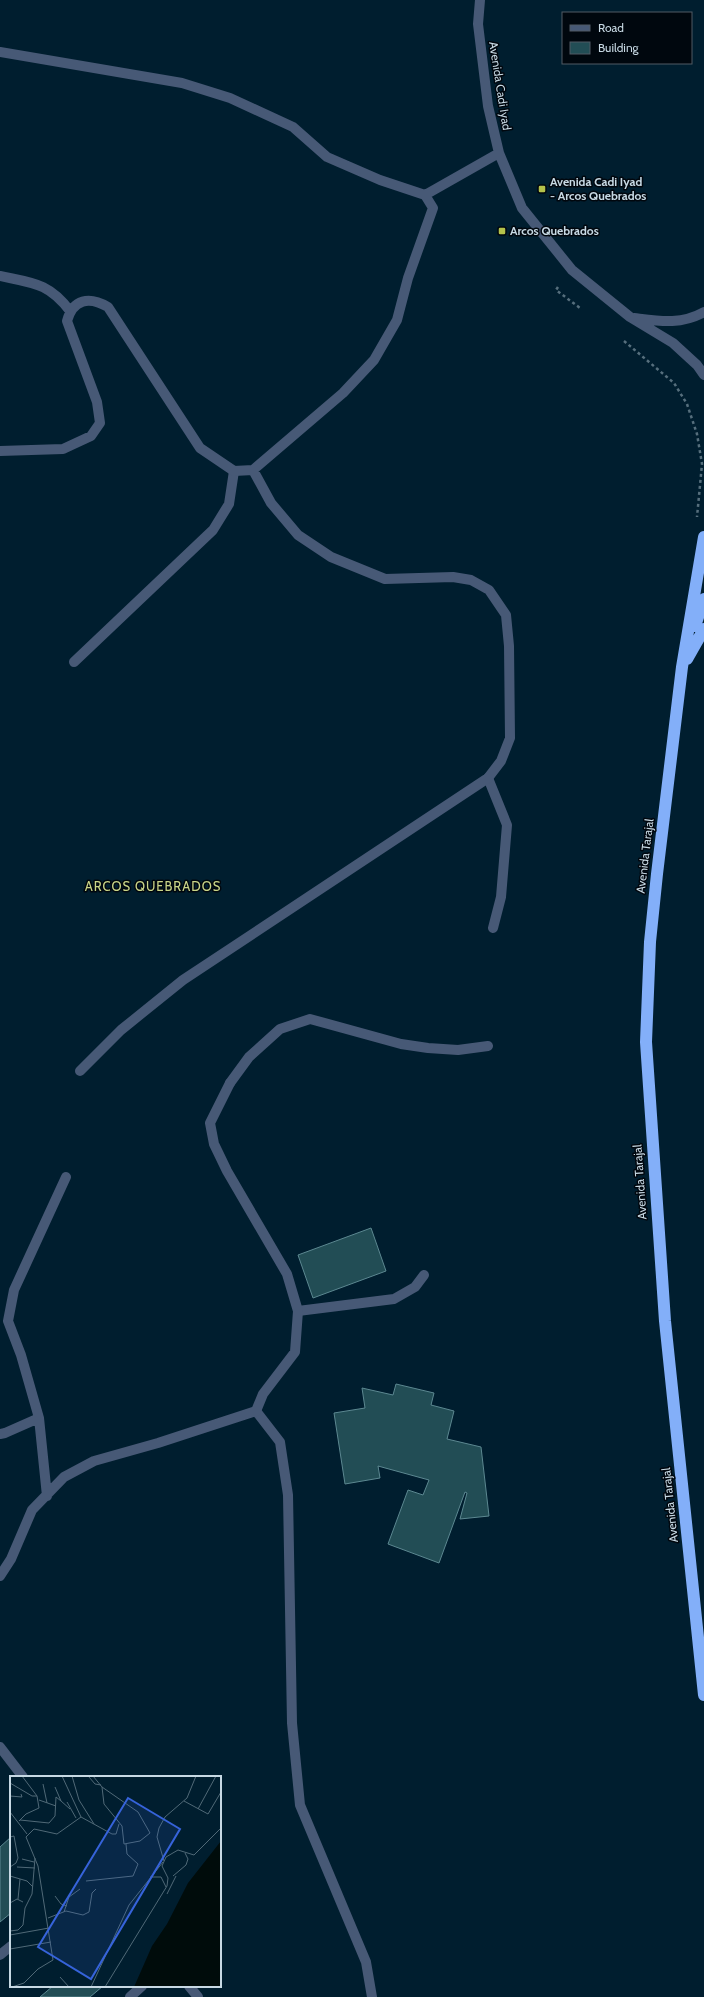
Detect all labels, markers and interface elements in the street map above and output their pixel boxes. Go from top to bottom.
legend [562,12,692,64]
text: Road [598,20,624,35]
street label: Avenida Cadi Iyad [486,40,515,131]
text: Building [598,40,640,55]
place label: Avenida Cadi Iyad - Arcos Quebrados [550,174,646,203]
marker: Avenida Cadi Iyad - Arcos Quebrados [537,184,547,194]
place label: Arcos Quebrados [510,223,599,238]
marker: Arcos Quebrados [497,226,507,236]
street label: Avenida Tarajal [632,817,657,894]
district label: ARCOS QUEBRADOS [85,878,221,894]
street label: Avenida Tarajal [629,1144,650,1220]
street label: Avenida Tarajal [658,1467,681,1543]
inset map [10,1776,221,1987]

